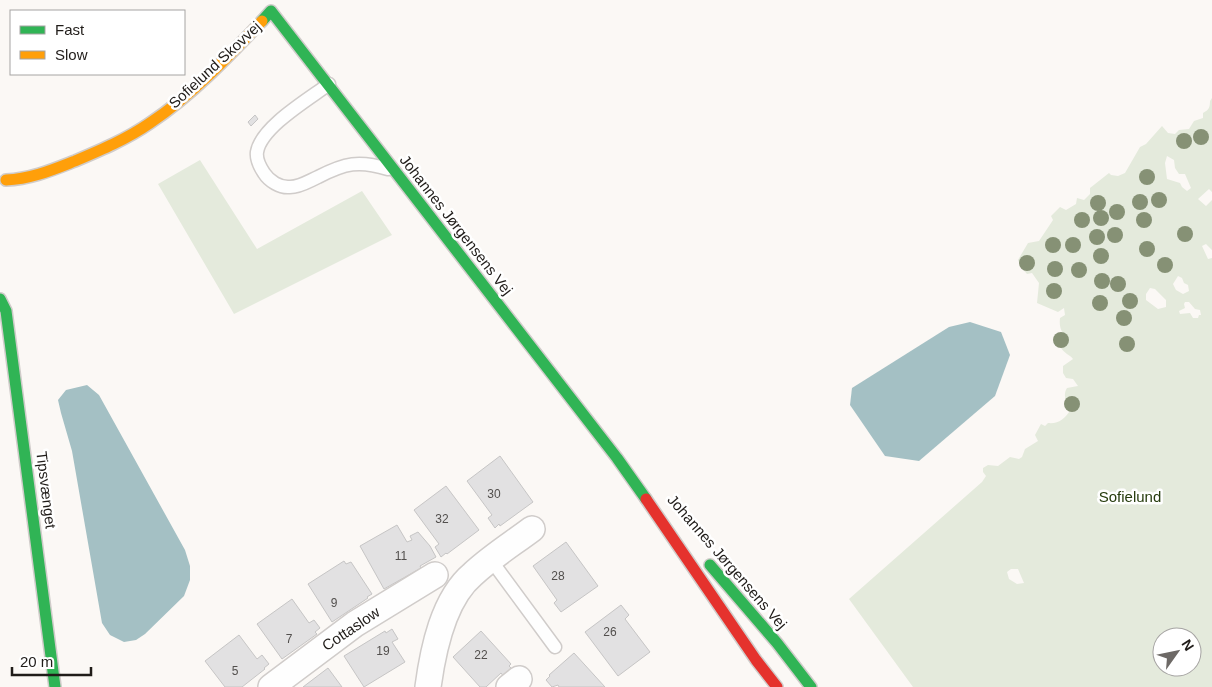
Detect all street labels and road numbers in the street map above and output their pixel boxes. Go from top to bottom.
street label: Sofielund Skovvej [165,18,264,112]
street label: Johannes Jørgensens Vej [397,151,516,298]
street label: Tipsvænget [33,450,60,530]
street label: Johannes Jørgensens Vej [664,491,790,632]
street label: Cottaslow [319,603,383,654]

